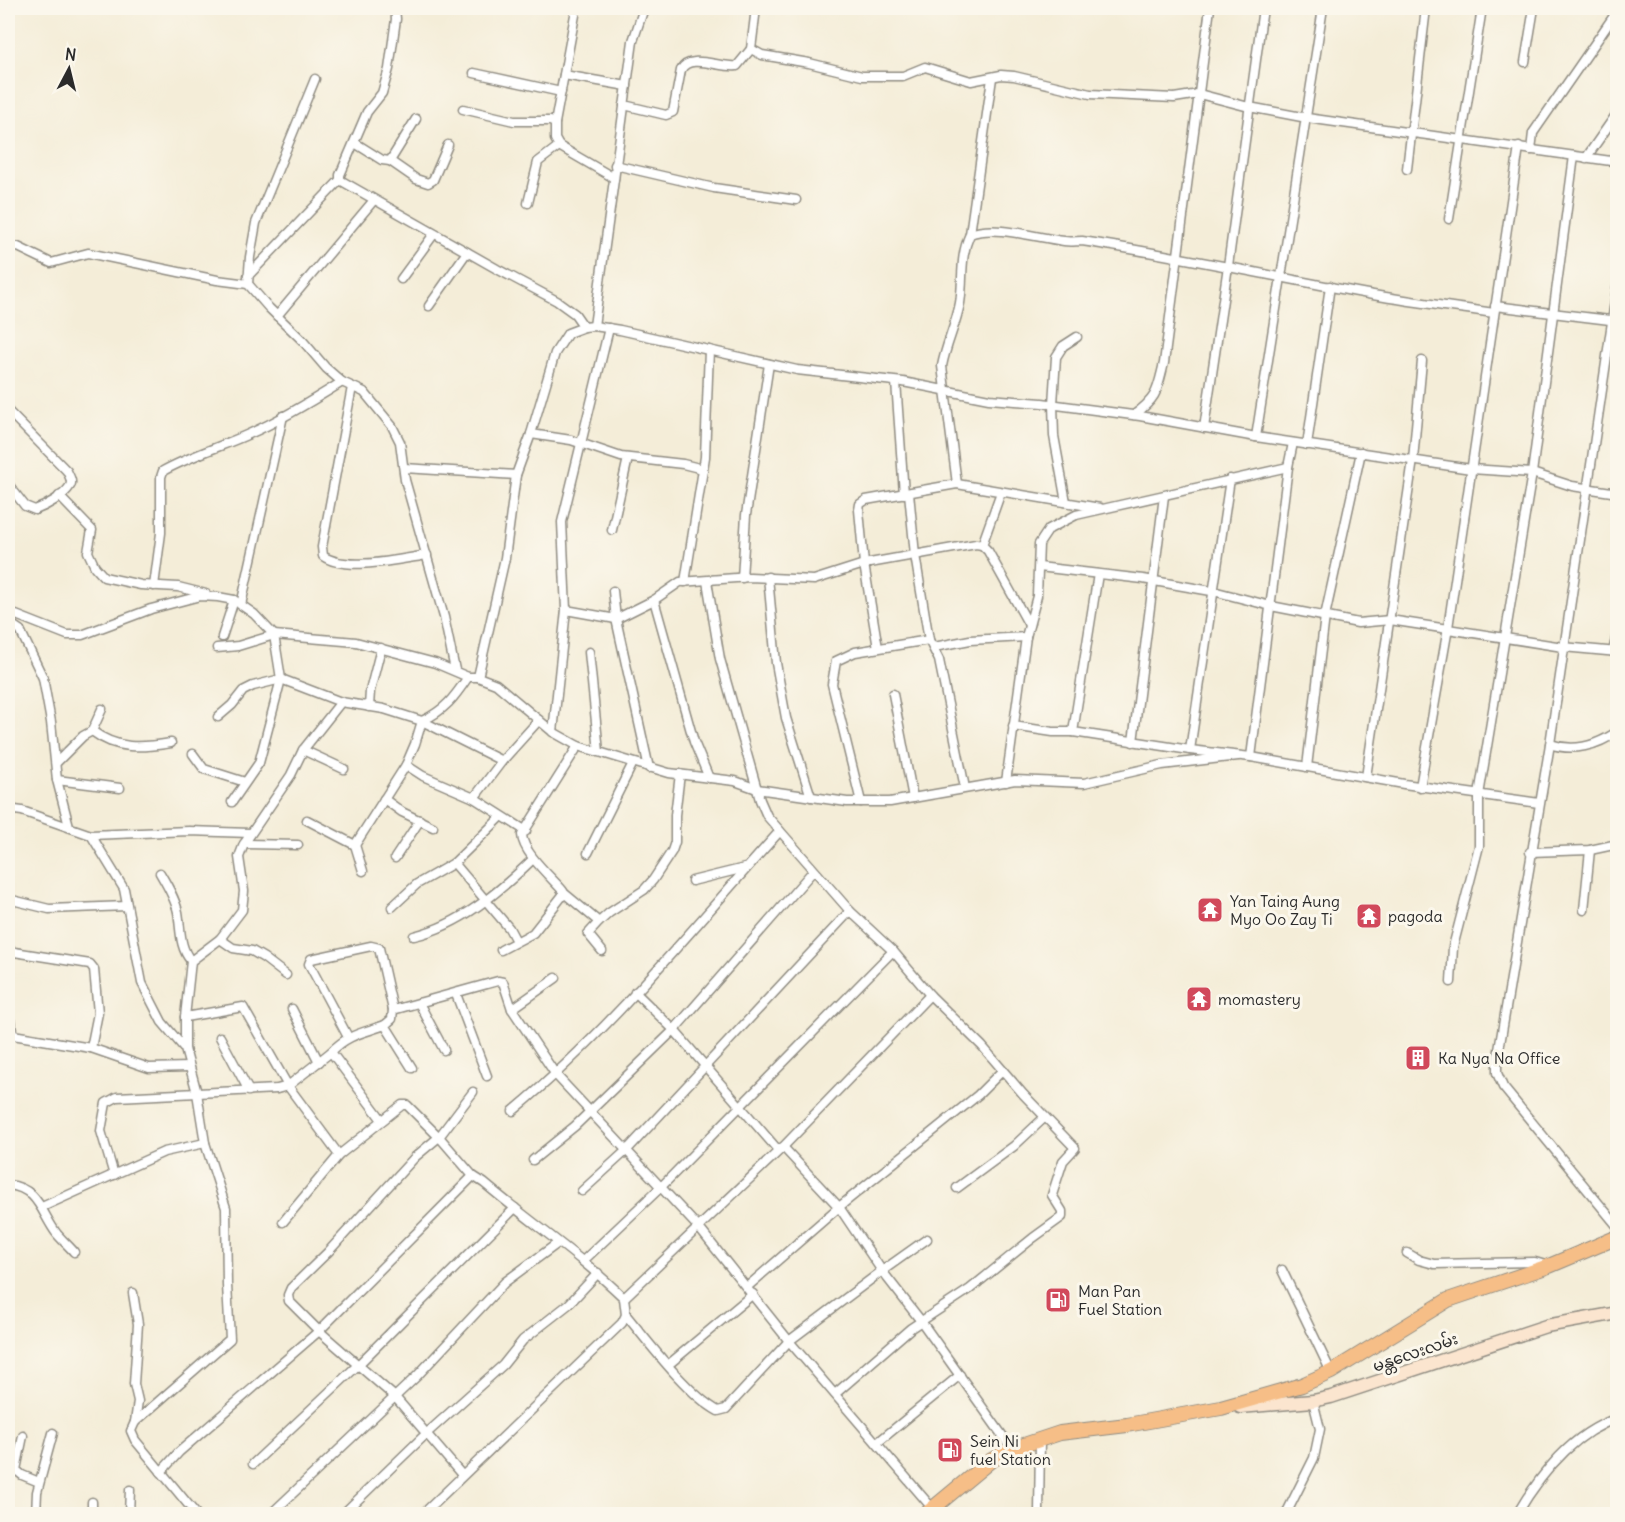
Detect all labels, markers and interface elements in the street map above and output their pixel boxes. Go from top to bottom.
north arrow [39,39,99,99]
text: N [64,44,78,65]
place label: Yan Taing Aung Myo Oo Zay Ti [1230,891,1340,929]
temple icon: Yan Taing Aung Myo Oo Zay Ti [1195,895,1225,925]
temple icon: pagoda [1354,901,1384,931]
place label: pagoda [1388,906,1443,926]
temple icon: momastery [1184,984,1214,1014]
place label: momastery [1218,989,1301,1009]
building icon: Ka Nya Na Office [1403,1043,1433,1073]
place label: Ka Nya Na Office [1438,1048,1560,1068]
place label: Man Pan Fuel Station [1078,1281,1162,1319]
fuel station icon: Man Pan Fuel Station [1043,1285,1073,1315]
street label: မန္တလေးလမ်း [1369,1327,1462,1380]
place label: Sein Ni fuel Station [970,1431,1051,1469]
fuel station icon: Sein Ni fuel Station [935,1435,965,1465]

